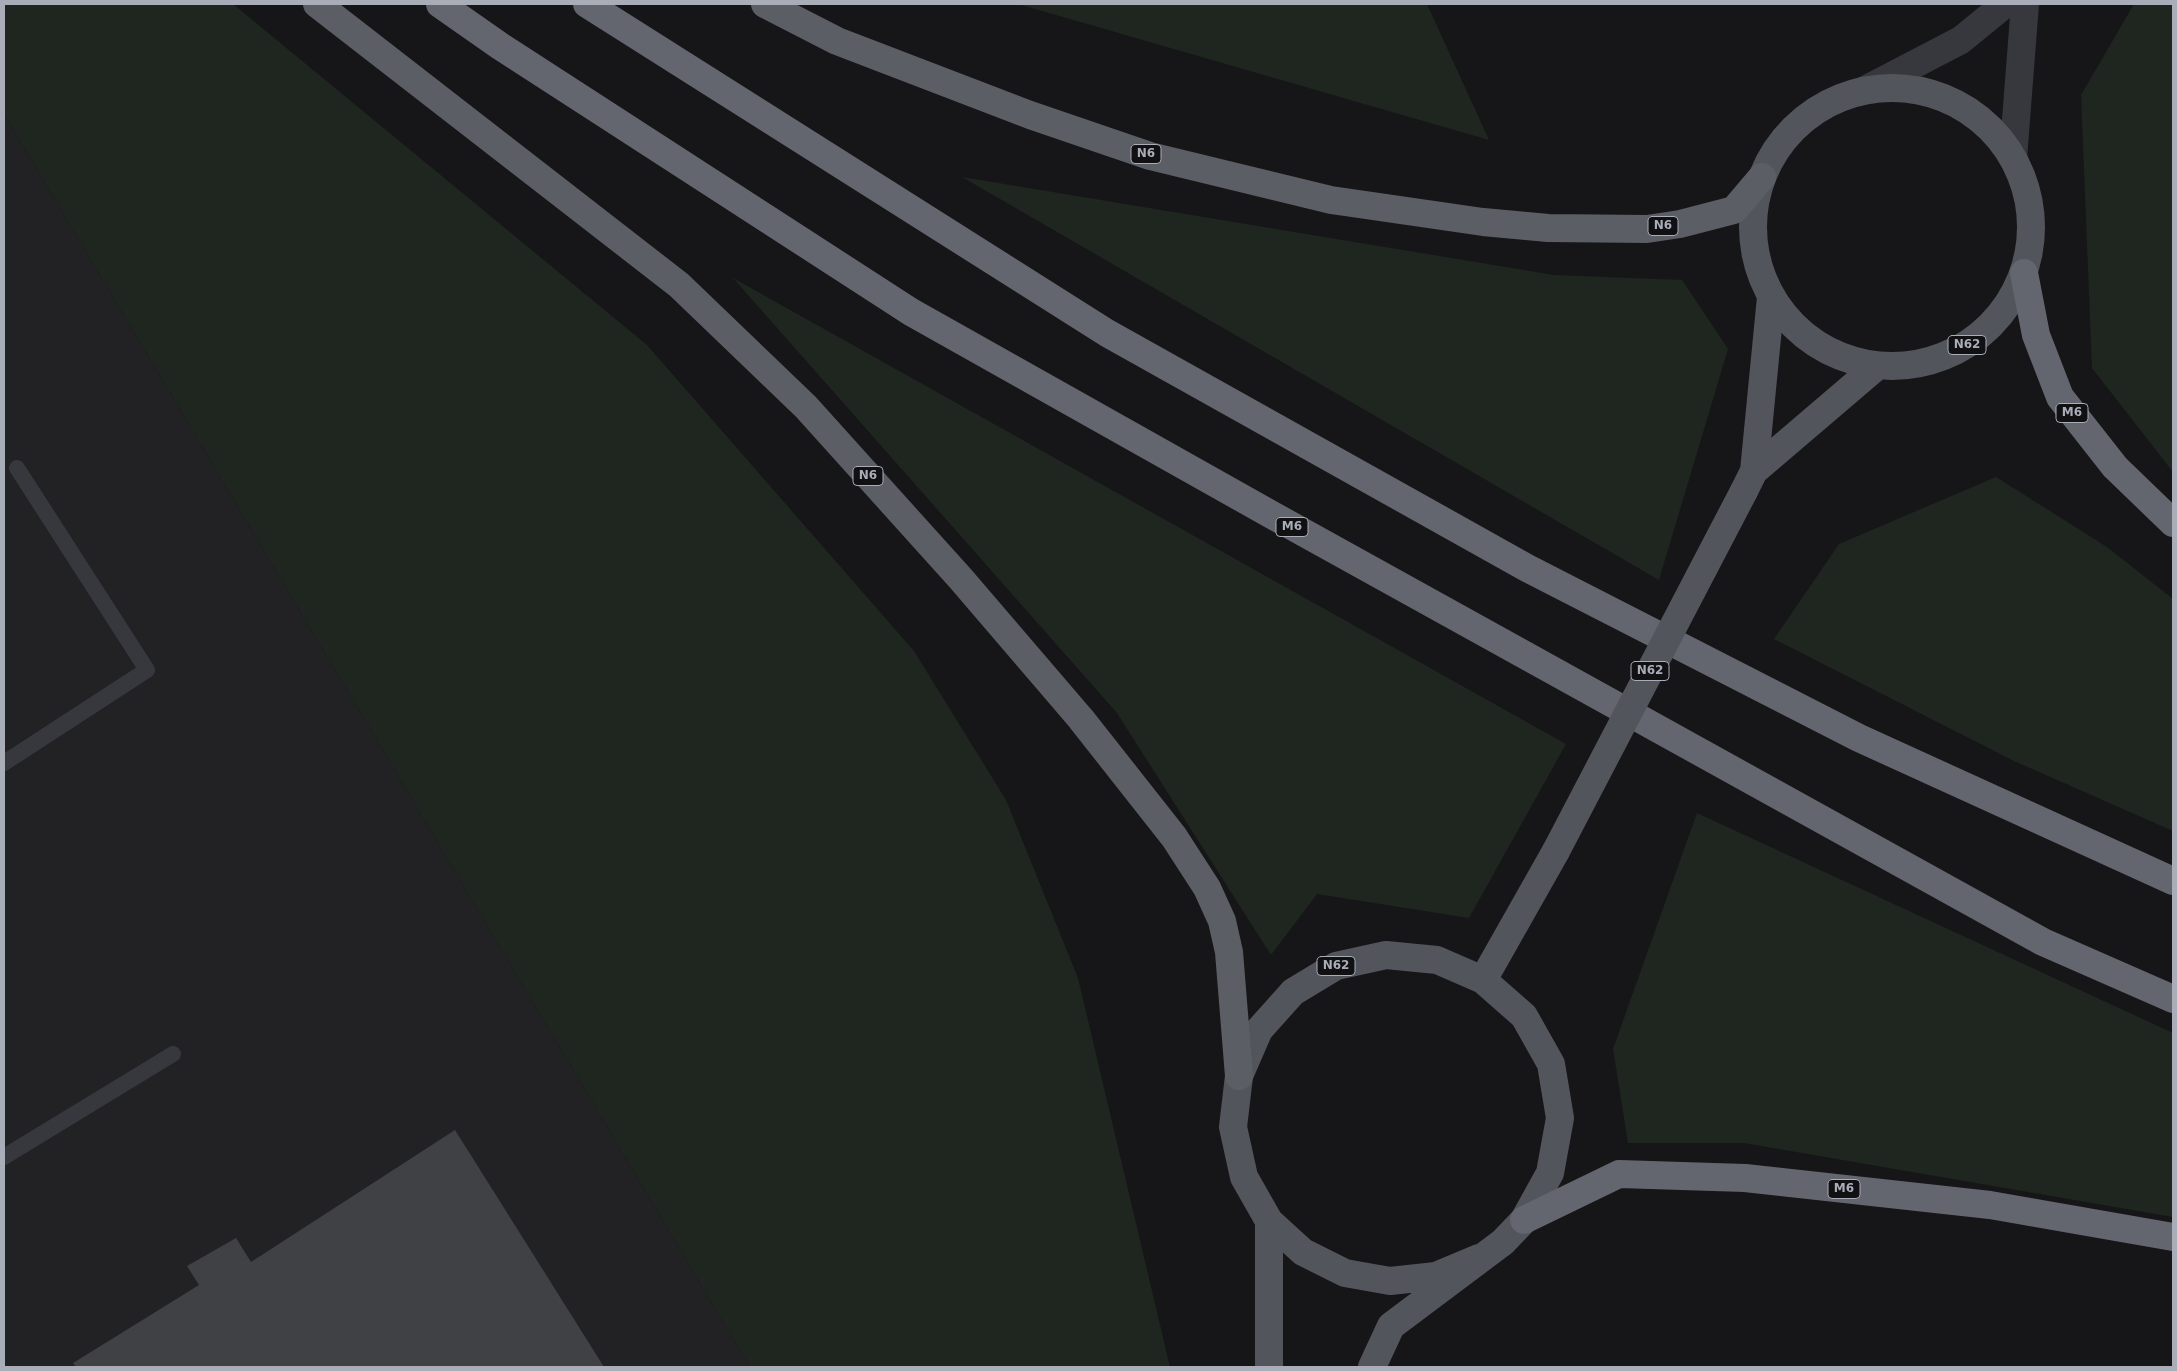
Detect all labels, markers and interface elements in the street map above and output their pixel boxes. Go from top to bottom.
road number: N6 [1131,144,1161,164]
road number: N6 [1648,217,1678,236]
road number: N62 [1948,336,1986,354]
road number: M6 [2056,403,2088,422]
road number: N6 [853,466,883,486]
road number: M6 [1276,518,1308,536]
road number: N62 [1631,661,1669,680]
road number: N62 [1317,956,1355,976]
road number: M6 [1828,1180,1860,1198]

